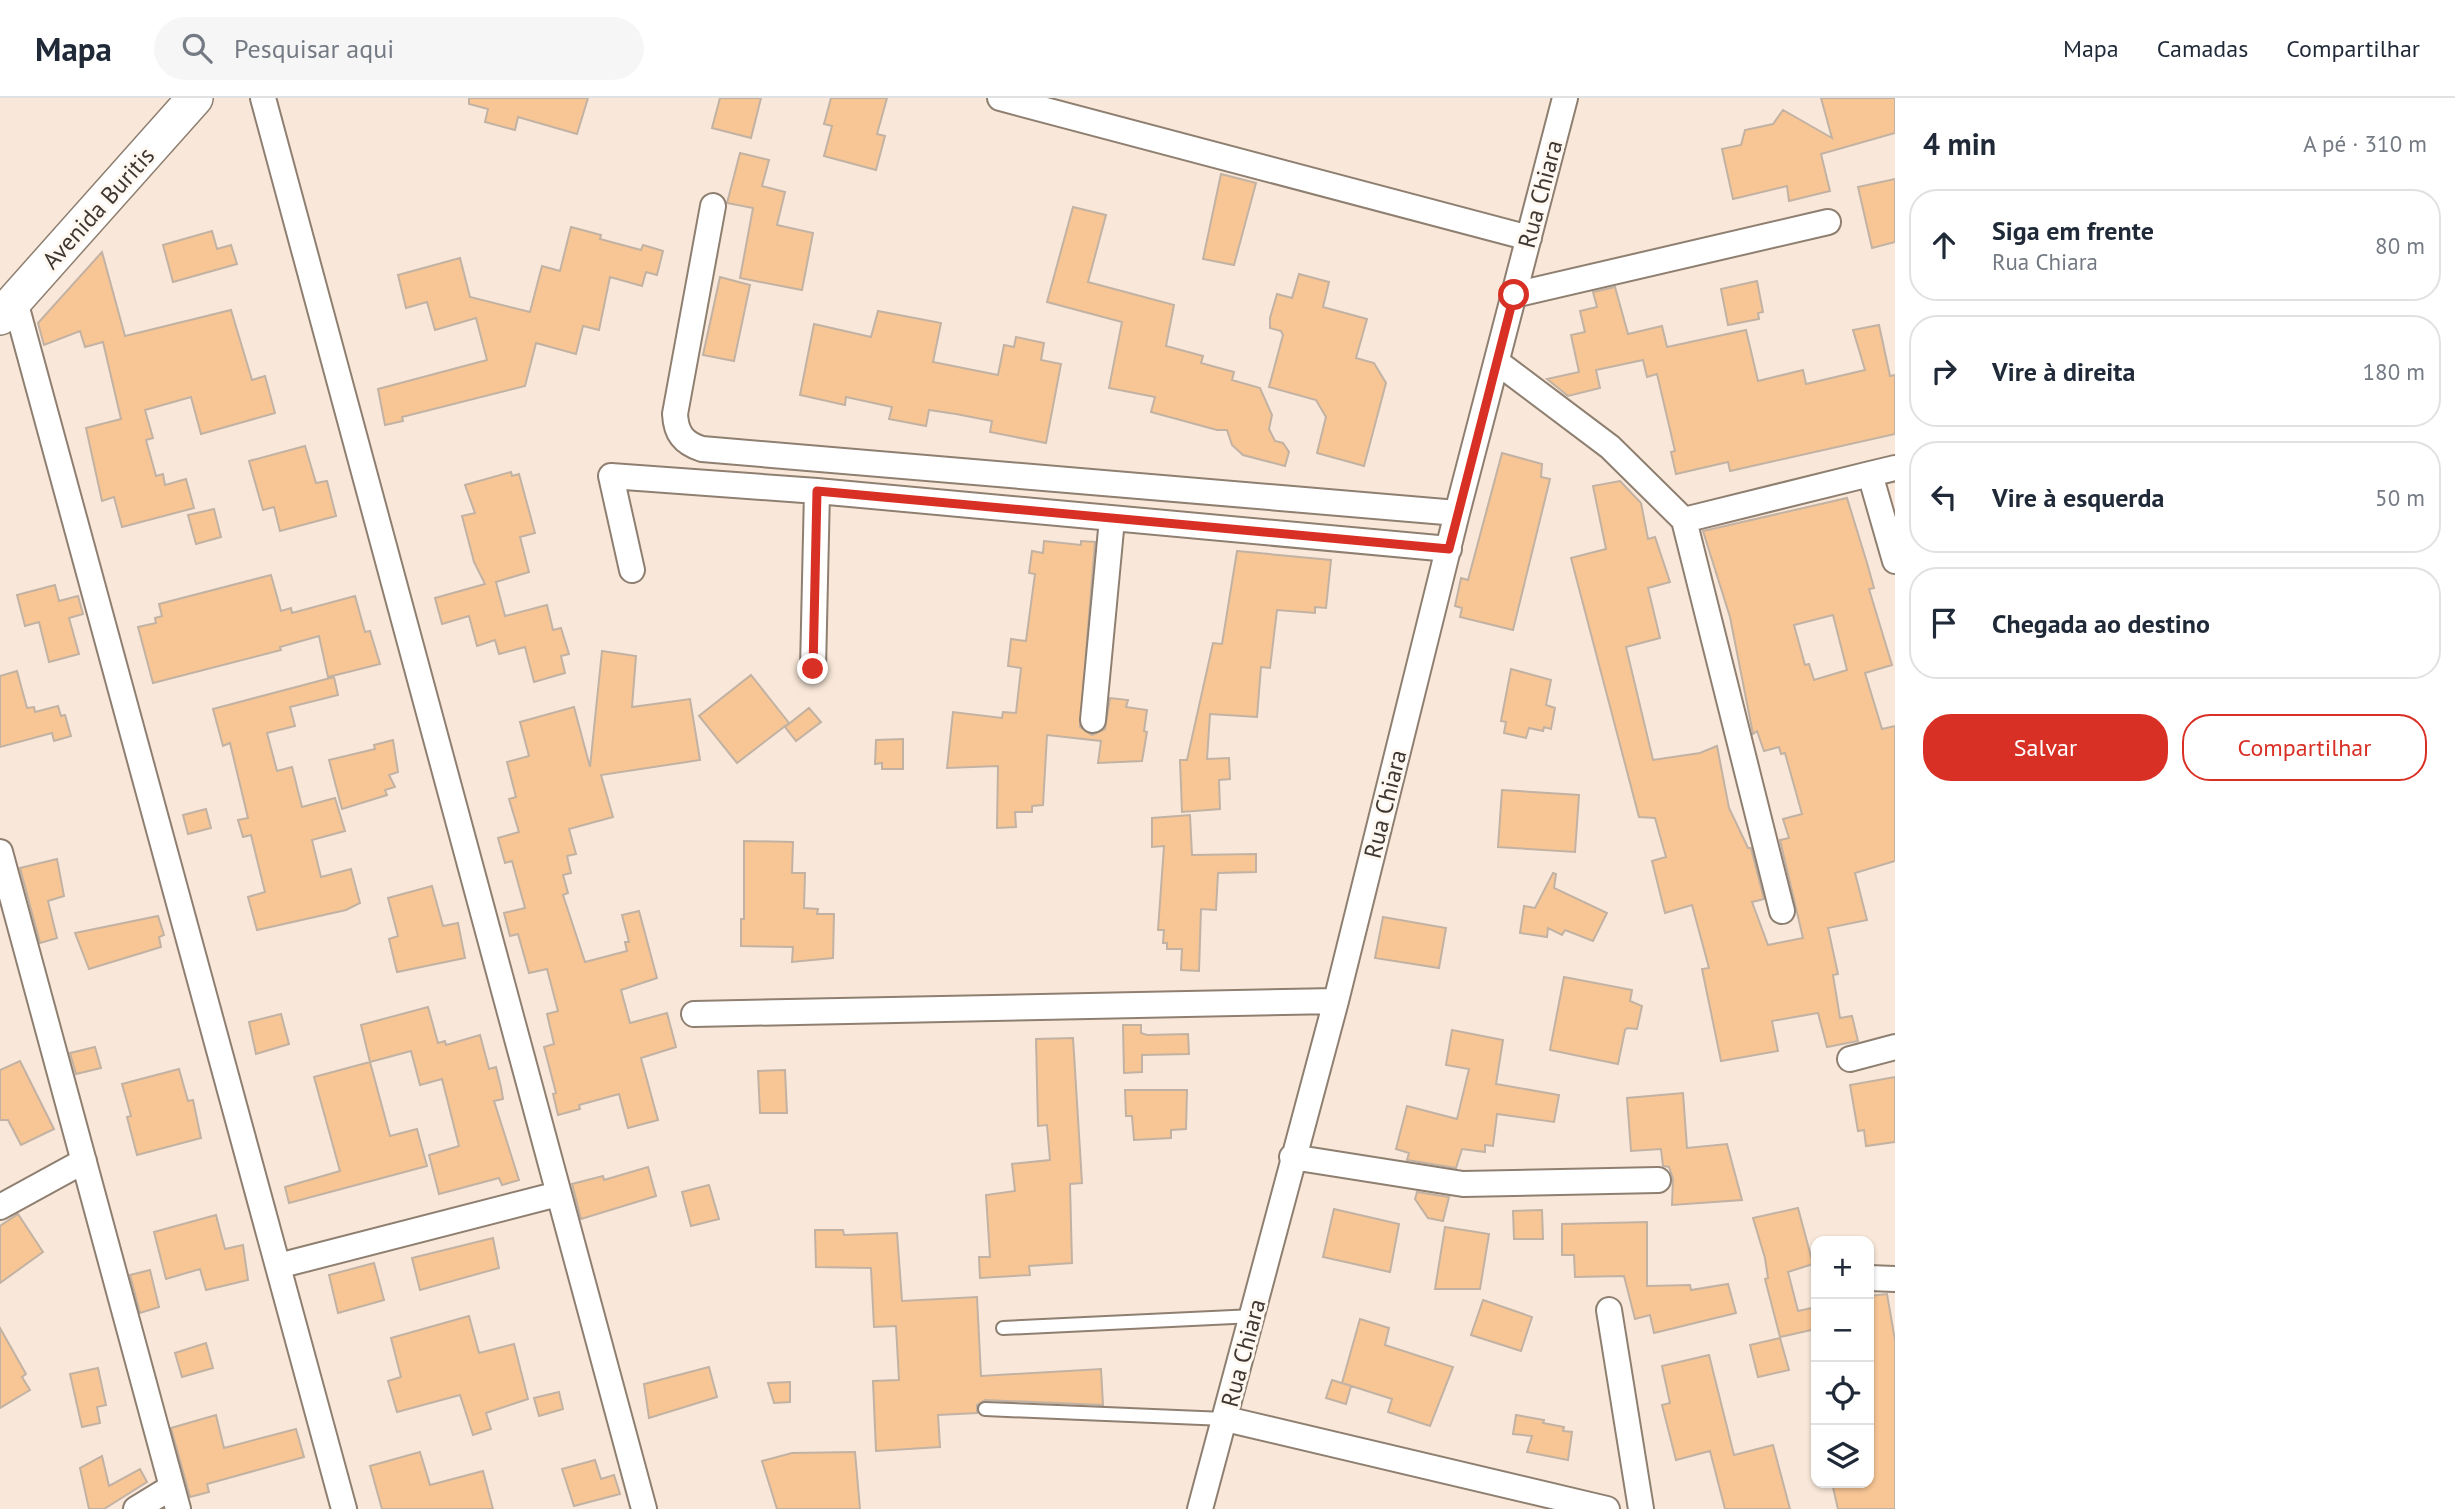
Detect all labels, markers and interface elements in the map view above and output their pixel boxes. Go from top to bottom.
search box [154,17,644,80]
text: Mapa [35,27,112,70]
icon: search [178,29,216,67]
text: Pesquisar aqui [234,32,394,65]
text: Mapa [2063,33,2119,64]
text: Camadas [2157,33,2248,64]
text: Compartilhar [2286,33,2420,64]
text: 4 min [1923,124,1996,163]
text: A pé · 310 m [2303,129,2427,158]
street label: Rua Chiara [1511,137,1569,251]
street label: Avenida Buritis [35,141,161,275]
text: Siga em frente [1992,214,2154,247]
icon: ahead [1925,226,1963,264]
text: 80 m [2375,231,2425,260]
text: Rua Chiara [1992,247,2098,276]
route start [1498,279,1529,310]
icon: right [1925,352,1963,390]
text: Vire à direita [1992,355,2135,388]
text: 180 m [2363,357,2425,386]
icon: left [1925,478,1963,516]
text: Vire à esquerda [1992,481,2164,514]
text: 50 m [2375,483,2425,512]
icon: arrive [1925,604,1963,642]
text: Chegada ao destino [1992,607,2210,640]
route end [797,653,828,684]
button: Salvar [1923,714,2168,781]
button: Compartilhar [2182,714,2427,781]
street label: Rua Chiara [1357,747,1413,861]
map controls [1811,1236,1874,1488]
button: + [1811,1236,1874,1299]
street label: Rua Chiara [1214,1296,1272,1410]
button: − [1811,1299,1874,1362]
button: locate [1811,1362,1874,1425]
button: layers [1811,1425,1874,1488]

